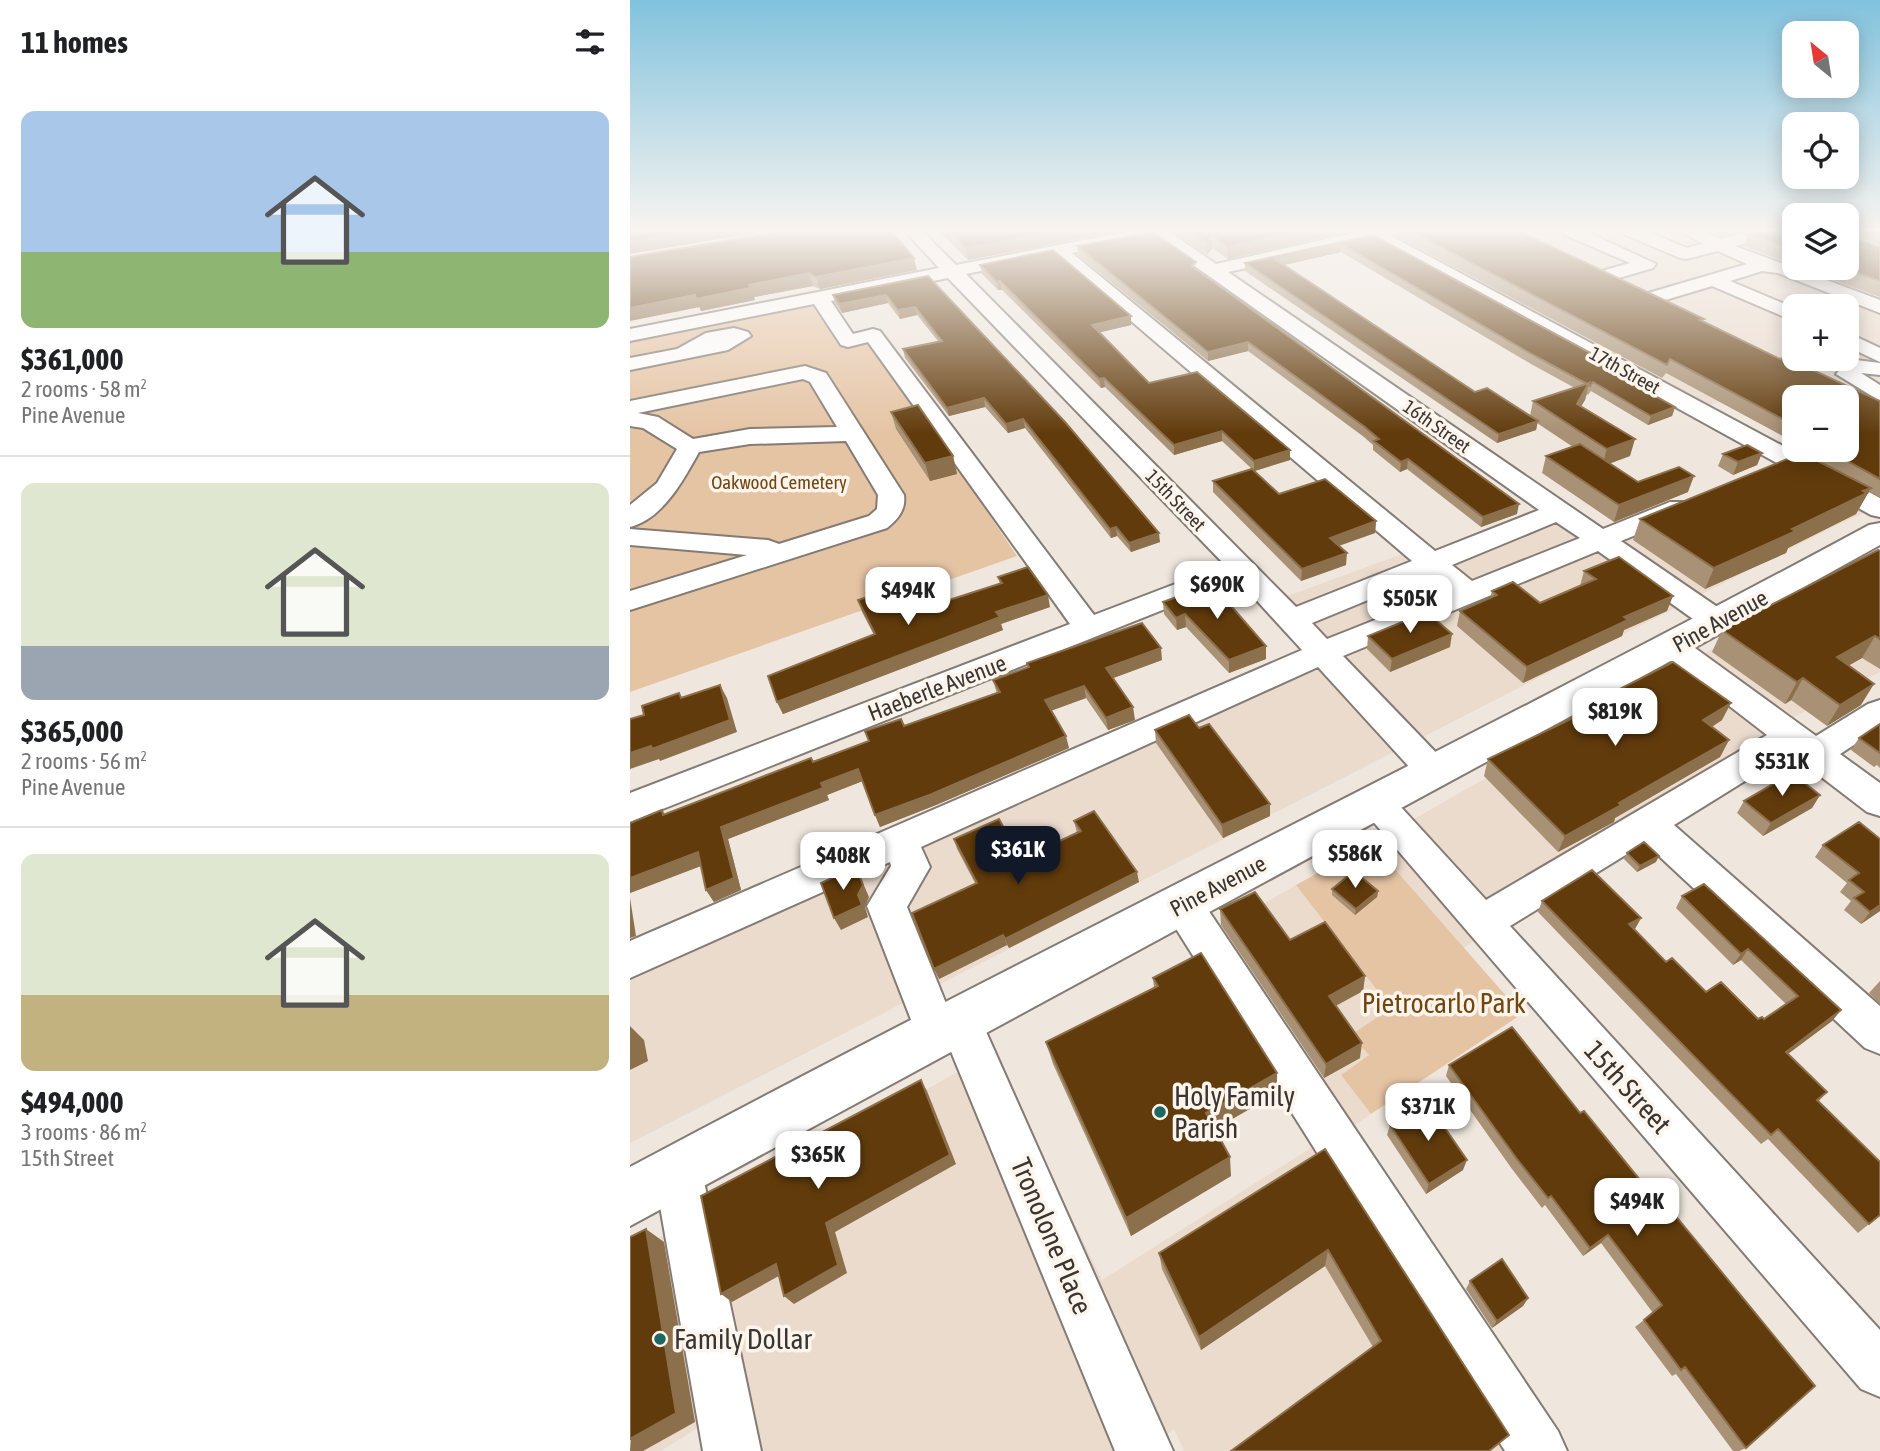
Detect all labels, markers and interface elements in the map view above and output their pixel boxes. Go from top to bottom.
north arrow [1782,21,1858,98]
map controls [1782,21,1859,462]
icon: filters [571,23,609,61]
text: 11 homes [21,25,128,59]
button: locate [1782,112,1859,189]
icon: home [252,157,378,283]
button: layers [1782,203,1859,280]
button: + [1782,294,1859,371]
text: $361,000 [21,342,124,376]
street label: 17th Street [1586,342,1664,398]
text: 2 rooms · 58 m² [21,376,147,402]
button: − [1782,385,1859,462]
street label: 16th Street [1399,395,1475,457]
text: Pine Avenue [21,402,126,428]
street label: 15th Street [1141,465,1211,535]
park label: Oakwood Cemetery [711,471,847,493]
icon: home [252,529,378,655]
pin: $690K [1168,562,1266,621]
pin: $494K [859,568,957,627]
text: $690K [1190,571,1244,597]
pin: $505K [1361,576,1459,635]
text: $494K [881,577,935,603]
street label: Pine Avenue [1668,584,1772,658]
text: $505K [1383,585,1437,611]
street label: Haeberle Avenue [864,650,1010,726]
pin: $819K [1566,688,1664,748]
text: $819K [1588,698,1642,724]
text: $365,000 [21,714,124,748]
pin: $531K [1733,738,1831,798]
text: 2 rooms · 56 m² [21,748,147,774]
text: $531K [1755,748,1809,774]
text: Pine Avenue [21,774,126,800]
pin: $361K [969,826,1067,886]
pin: $586K [1306,830,1404,890]
pin: $408K [794,832,892,892]
text: $361K [991,836,1045,862]
text: $586K [1328,840,1382,866]
text: $408K [816,842,870,868]
street label: Pine Avenue [1166,850,1270,922]
icon: home [252,900,378,1026]
park label: Pietrocarlo Park [1362,987,1526,1019]
street label: 15th Street [1578,1034,1678,1140]
place label: Holy Family Parish [1174,1080,1295,1144]
pin: $371K [1379,1084,1477,1143]
text: $494,000 [21,1085,124,1119]
text: $371K [1401,1093,1455,1119]
marker: Holy Family Parish [1152,1104,1168,1120]
text: 3 rooms · 86 m² [21,1119,147,1145]
pin: $365K [769,1132,867,1191]
text: $365K [791,1141,845,1167]
text: 15th Street [21,1145,114,1171]
street label: Tronolone Place [1005,1153,1099,1319]
pin: $494K [1588,1178,1686,1238]
text: $494K [1610,1188,1664,1214]
place label: Family Dollar [674,1323,813,1355]
marker: Family Dollar [652,1331,668,1347]

